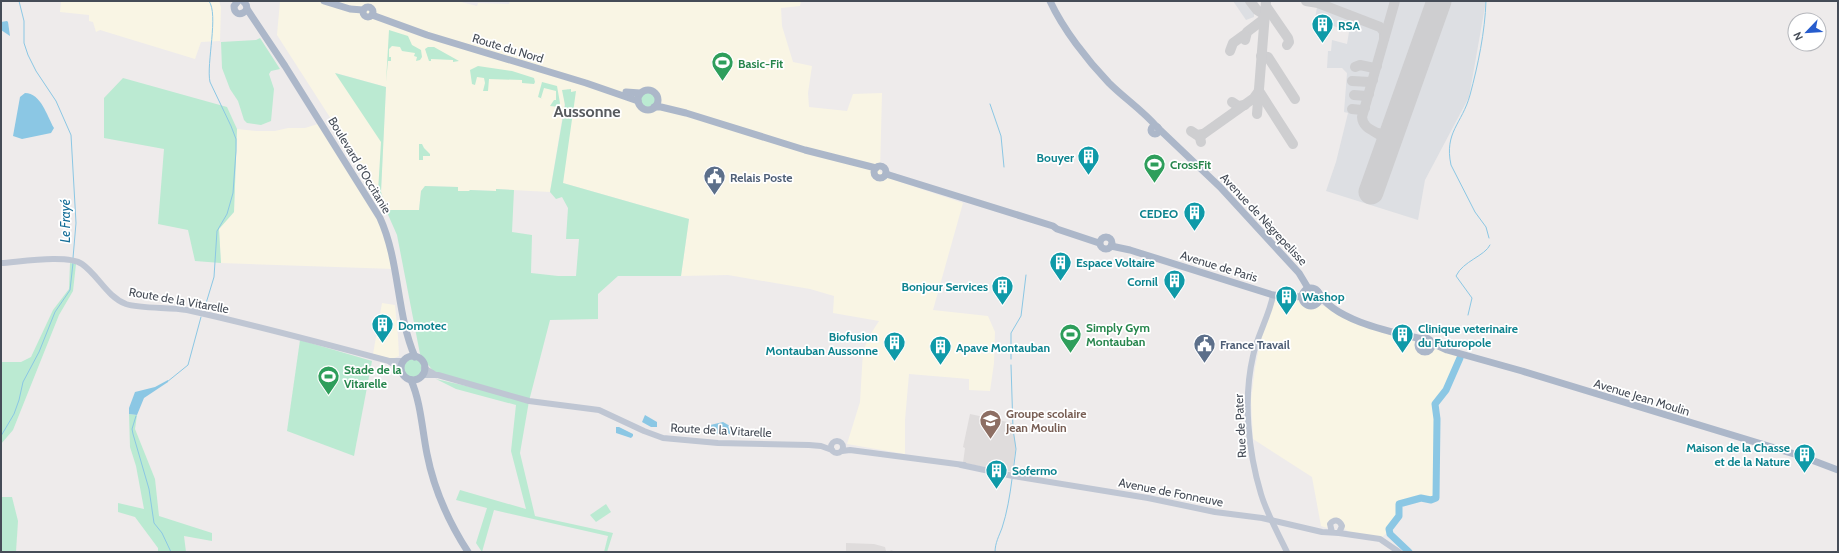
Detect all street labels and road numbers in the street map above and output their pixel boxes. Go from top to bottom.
street label: Route du Nord [471,30,545,66]
street label: Boulevard d'Occitanie [325,114,395,216]
street label: Avenue de Nègrepelisse [1217,170,1311,268]
street label: Avenue de Paris [1179,247,1259,285]
street label: Route de la Vitarelle [128,284,230,316]
street label: Avenue Jean Moulin [1592,375,1692,419]
street label: Rue de Pater [1231,393,1249,458]
street label: Route de la Vitarelle [670,420,772,440]
street label: Avenue de Fonneuve [1117,474,1225,510]

